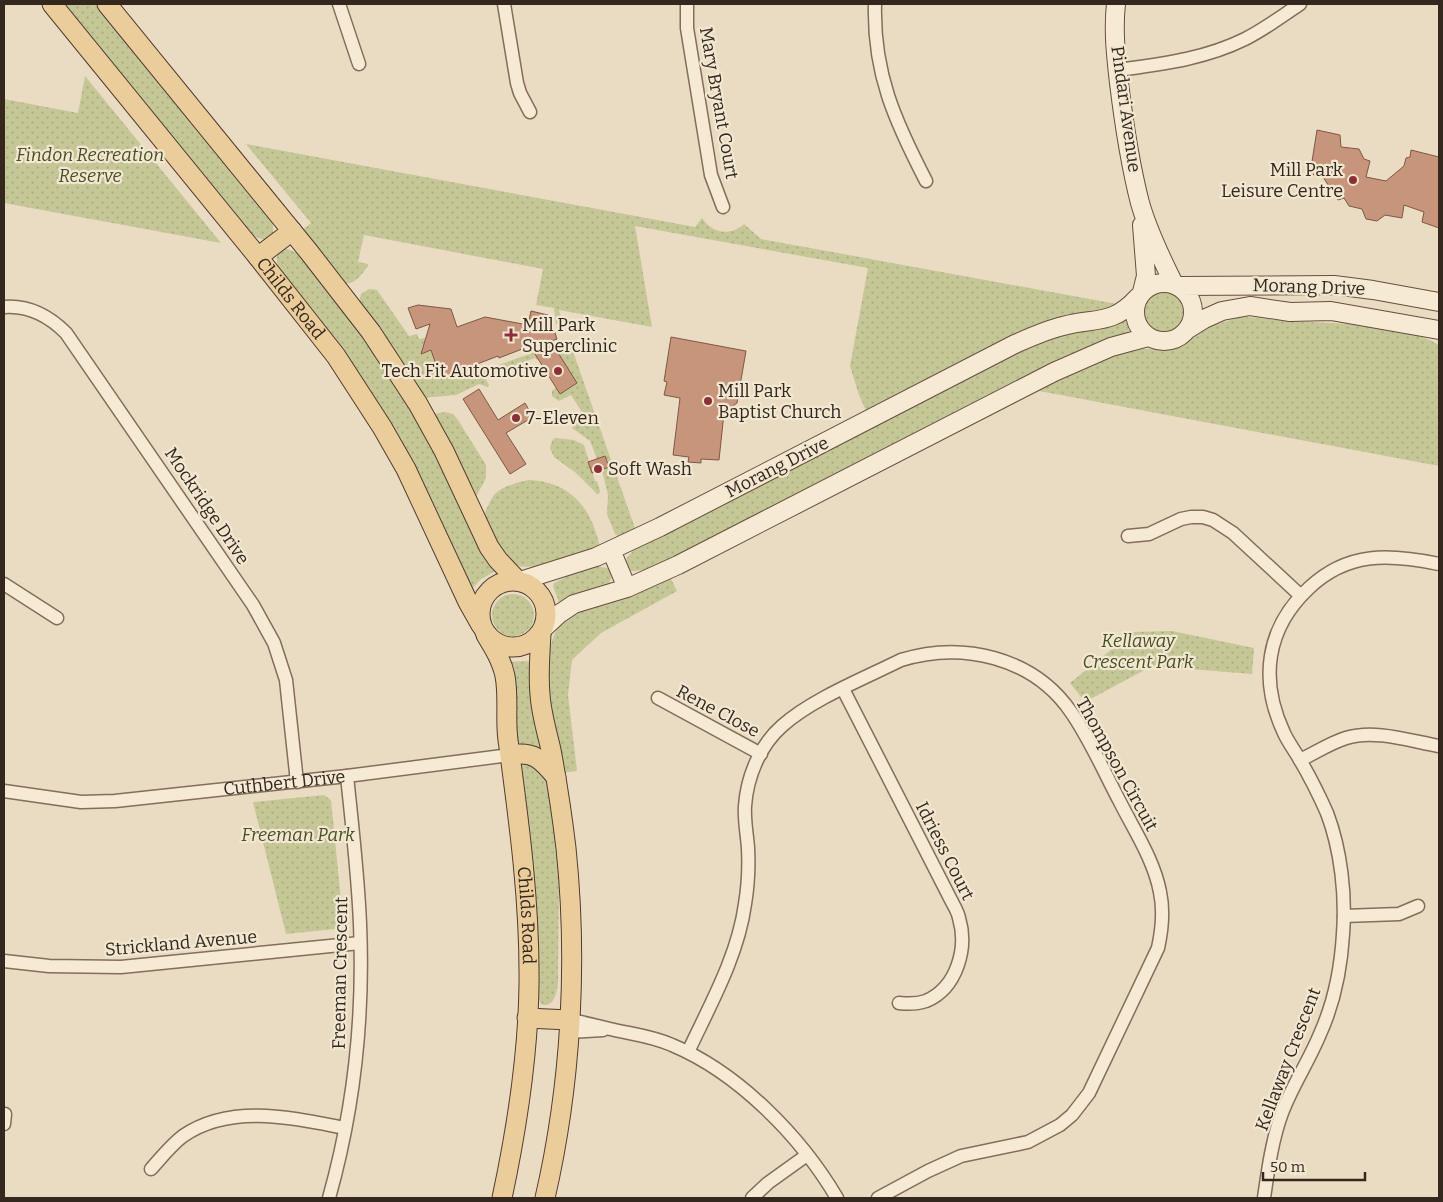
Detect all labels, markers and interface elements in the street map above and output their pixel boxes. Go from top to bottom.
street label: Mary Bryant Court [695,25,743,181]
street label: Pindari Avenue [1106,44,1146,174]
park label: Findon Recreation Reserve [16,144,164,187]
place label: Mill Park Leisure Centre [1221,159,1344,202]
marker: Mill Park Leisure Centre [1347,174,1359,186]
street label: Childs Road [252,253,330,344]
street label: Morang Drive [1252,274,1366,300]
place label: Mill Park Superclinic [522,314,617,357]
marker: Mill Park Superclinic [504,328,518,342]
place label: Tech Fit Automotive [381,360,548,382]
marker: Tech Fit Automotive [552,365,564,377]
place label: Mill Park Baptist Church [718,380,841,423]
marker: Mill Park Baptist Church [702,395,714,407]
place label: 7-Eleven [526,407,599,429]
marker: 7-Eleven [510,412,522,424]
street label: Morang Drive [722,432,832,502]
street label: Mockridge Drive [160,443,254,569]
place label: Soft Wash [608,458,692,480]
marker: Soft Wash [592,463,604,475]
park label: Kellaway Crescent Park [1082,630,1194,673]
street label: Rene Close [673,680,763,742]
street label: Thompson Circuit [1071,693,1163,835]
street label: Cuthbert Drive [222,765,346,800]
street label: Idriess Court [911,798,979,904]
park label: Freeman Park [241,824,355,846]
street label: Childs Road [512,865,540,965]
street label: Freeman Crescent [328,896,352,1050]
street label: Strickland Avenue [104,925,258,961]
street label: Kellaway Crescent [1251,984,1326,1134]
scale bar [1263,1150,1366,1182]
text: 50 m [1270,1158,1306,1176]

